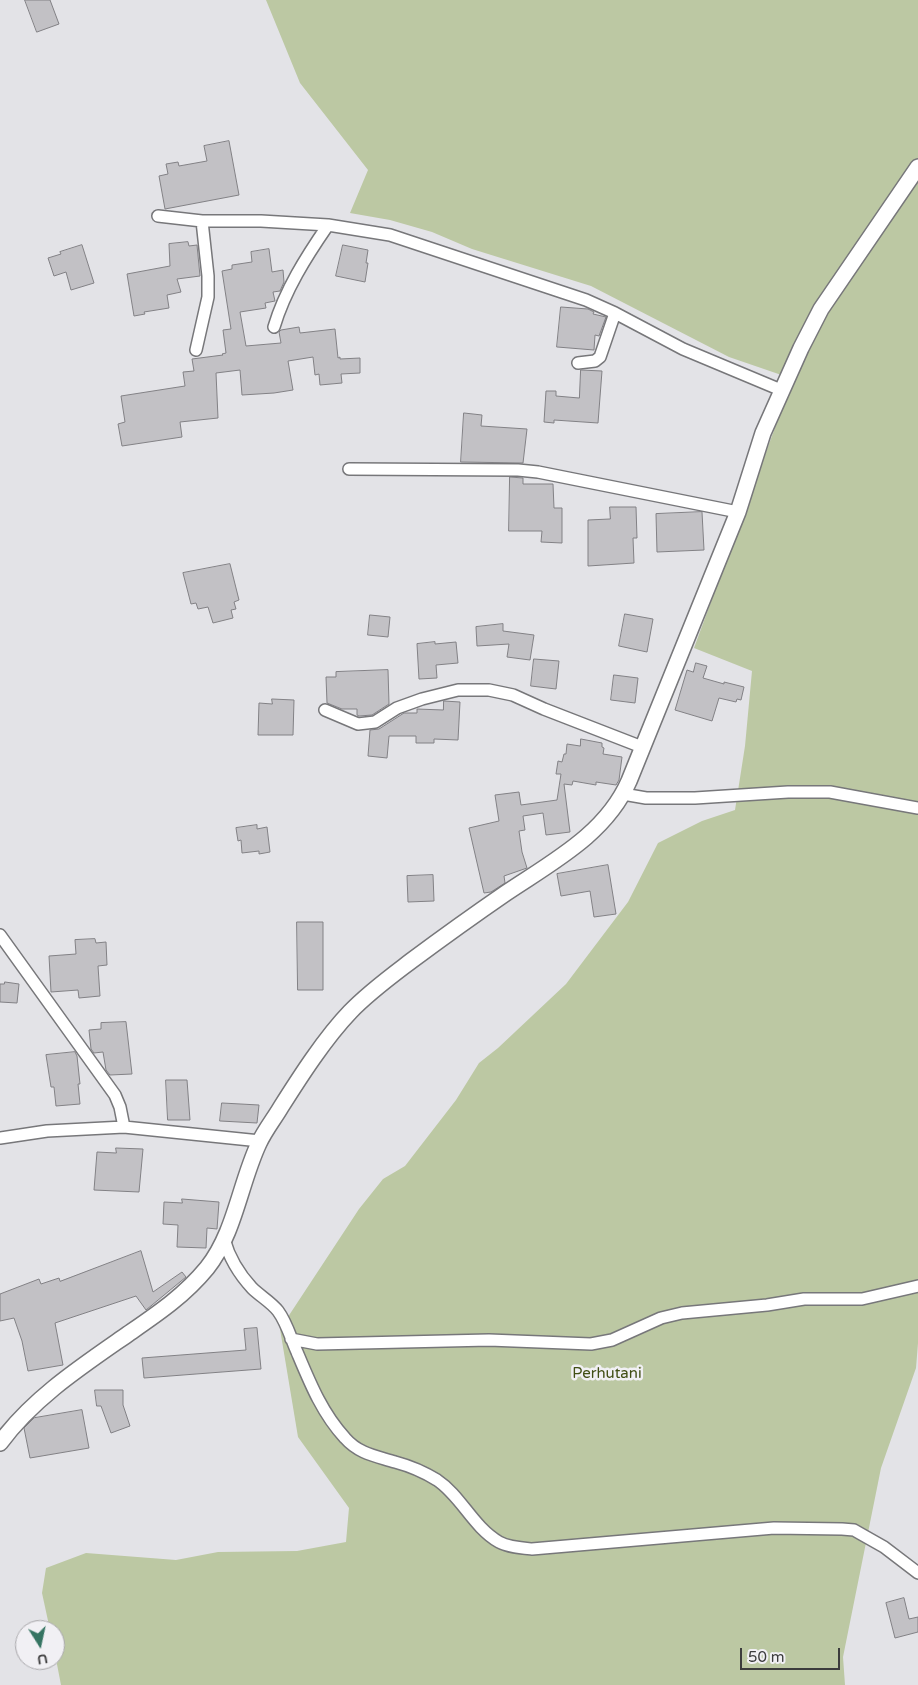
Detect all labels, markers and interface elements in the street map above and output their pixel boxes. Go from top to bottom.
park label: Perhutani [572,1365,642,1383]
north arrow [15,1620,65,1670]
scale bar [743,1638,843,1670]
text: 50 m [748,1648,785,1666]
text: U [36,1650,49,1669]

